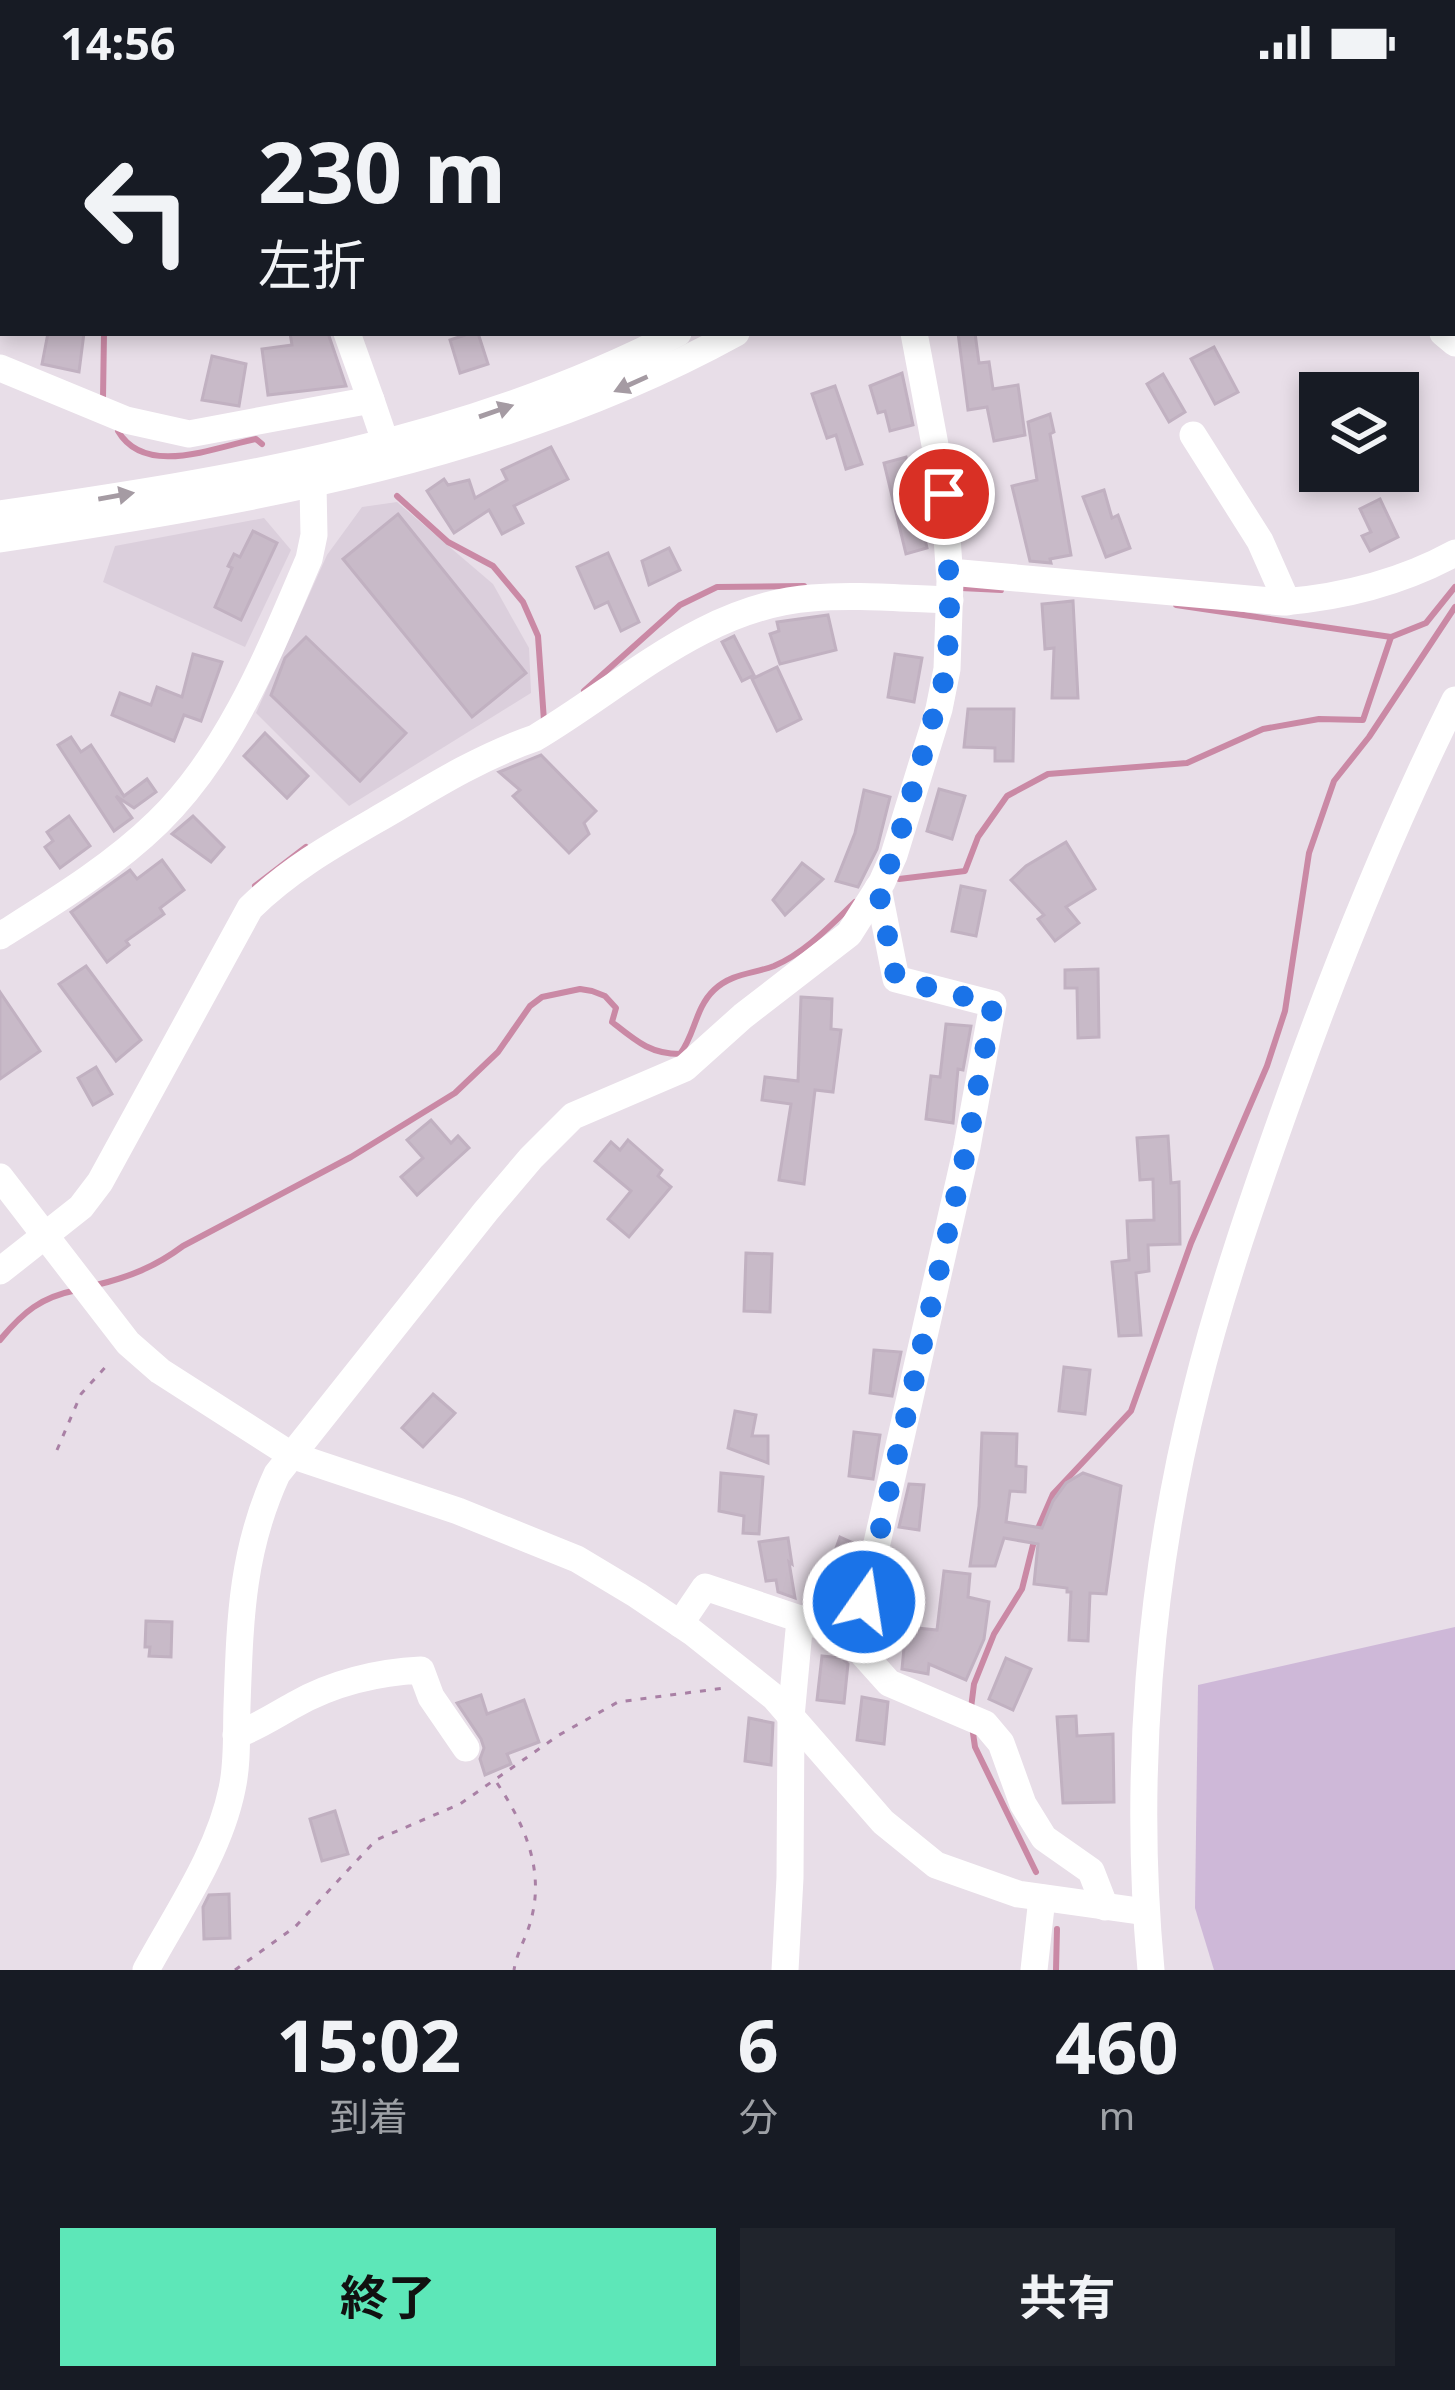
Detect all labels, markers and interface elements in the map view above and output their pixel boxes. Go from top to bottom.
text: 14:56 [60,12,176,73]
text: 230 m [258,113,506,228]
icon: left [60,132,216,288]
text: 左折 [258,227,366,301]
map controls [1299,372,1419,492]
button: layers [1299,372,1419,492]
one-way arrow [613,374,648,394]
one-way arrow [478,401,514,419]
pin [893,443,995,545]
icon: arrive [911,461,977,527]
one-way arrow [97,487,135,505]
position arrow [801,1539,927,1665]
text: 15:02 [276,1995,461,2093]
text: 6 [738,1995,779,2093]
text: 460 [1055,1997,1179,2095]
text: m [1099,2088,1135,2141]
text: 到着 [330,2089,408,2142]
text: 分 [739,2089,778,2142]
button: 終了 [60,2228,716,2366]
button: 共有 [740,2228,1395,2366]

